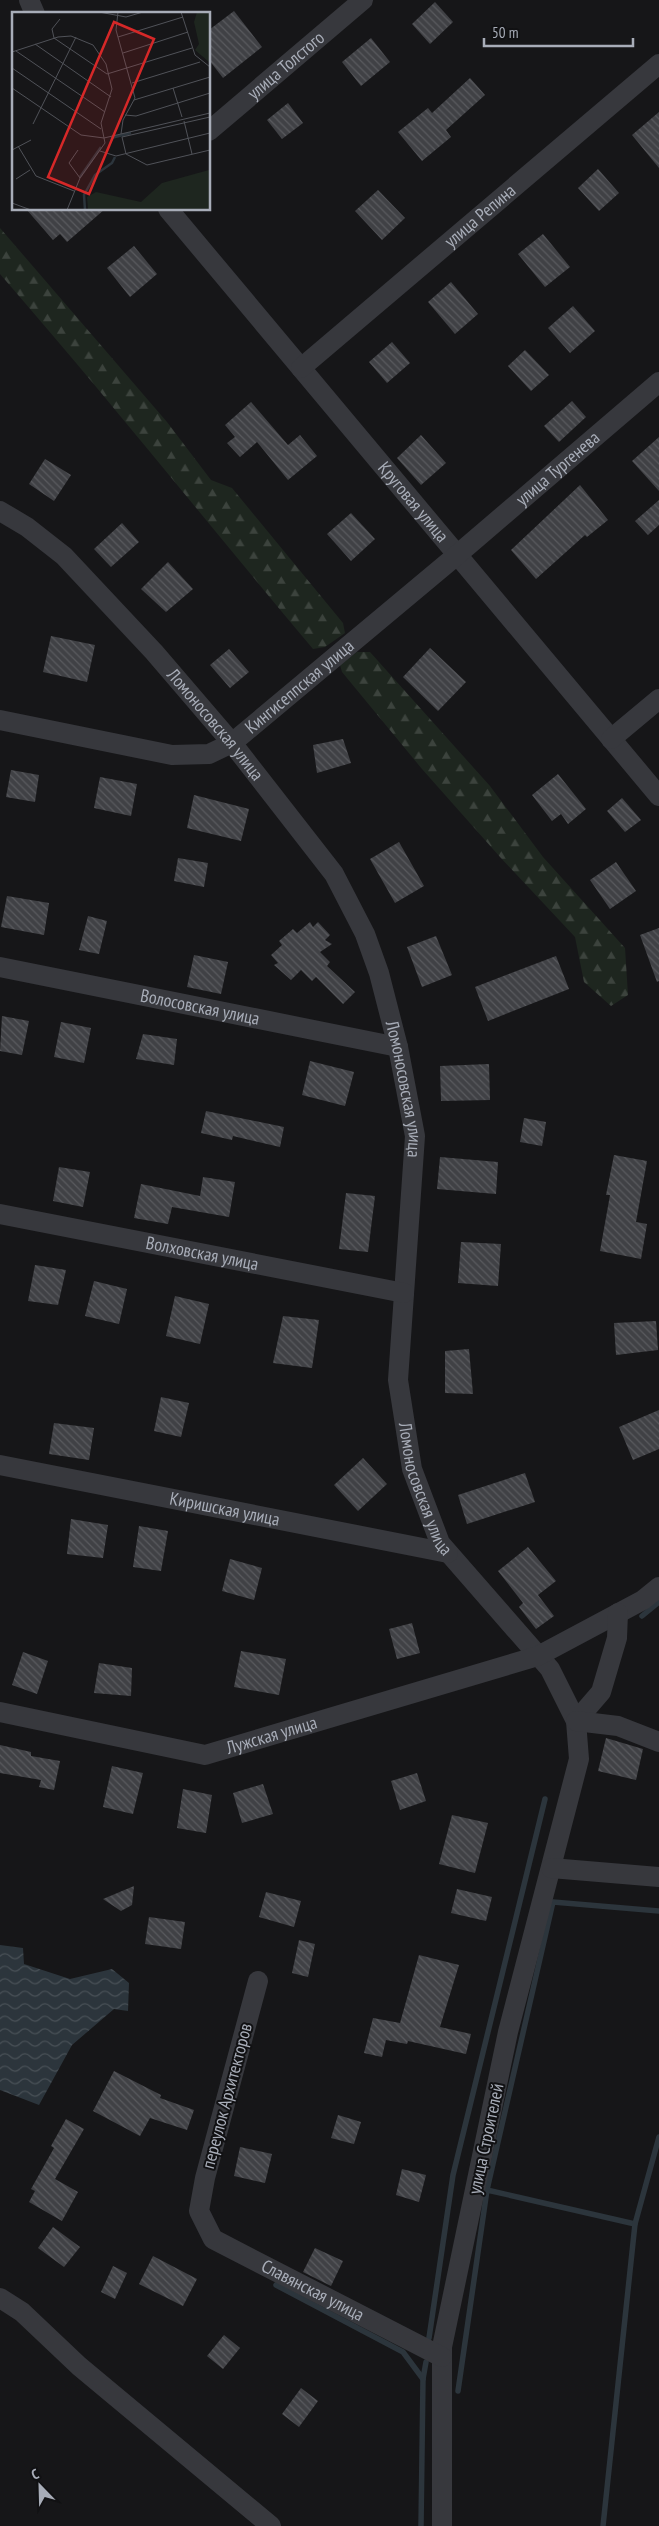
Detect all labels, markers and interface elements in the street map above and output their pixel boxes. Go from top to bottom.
inset map [12,12,210,210]
scale bar [484,15,633,47]
text: 50 m [492,23,518,42]
street label: улица Толстого [242,26,329,104]
street label: улица Репина [439,179,520,252]
street label: улица Тургенева [511,426,604,511]
street label: Круговая улица [373,457,454,547]
street label: Кингисеппская улица [240,634,358,738]
street label: Ломоносовская улица [162,663,269,785]
street label: Волосовская улица [139,984,262,1030]
street label: Ломоносовская улица [380,1017,427,1158]
street label: Волховская улица [144,1231,260,1275]
street label: Ломоносовская улица [394,1420,457,1560]
street label: Киришская улица [168,1487,282,1531]
street label: Лужская улица [222,1710,320,1759]
street label: переулок Архитекторов [196,2021,257,2171]
street label: улица Строителей [463,2081,508,2196]
street label: Славянская улица [258,2254,368,2326]
north arrow [15,2461,65,2511]
text: С [28,2464,42,2484]

